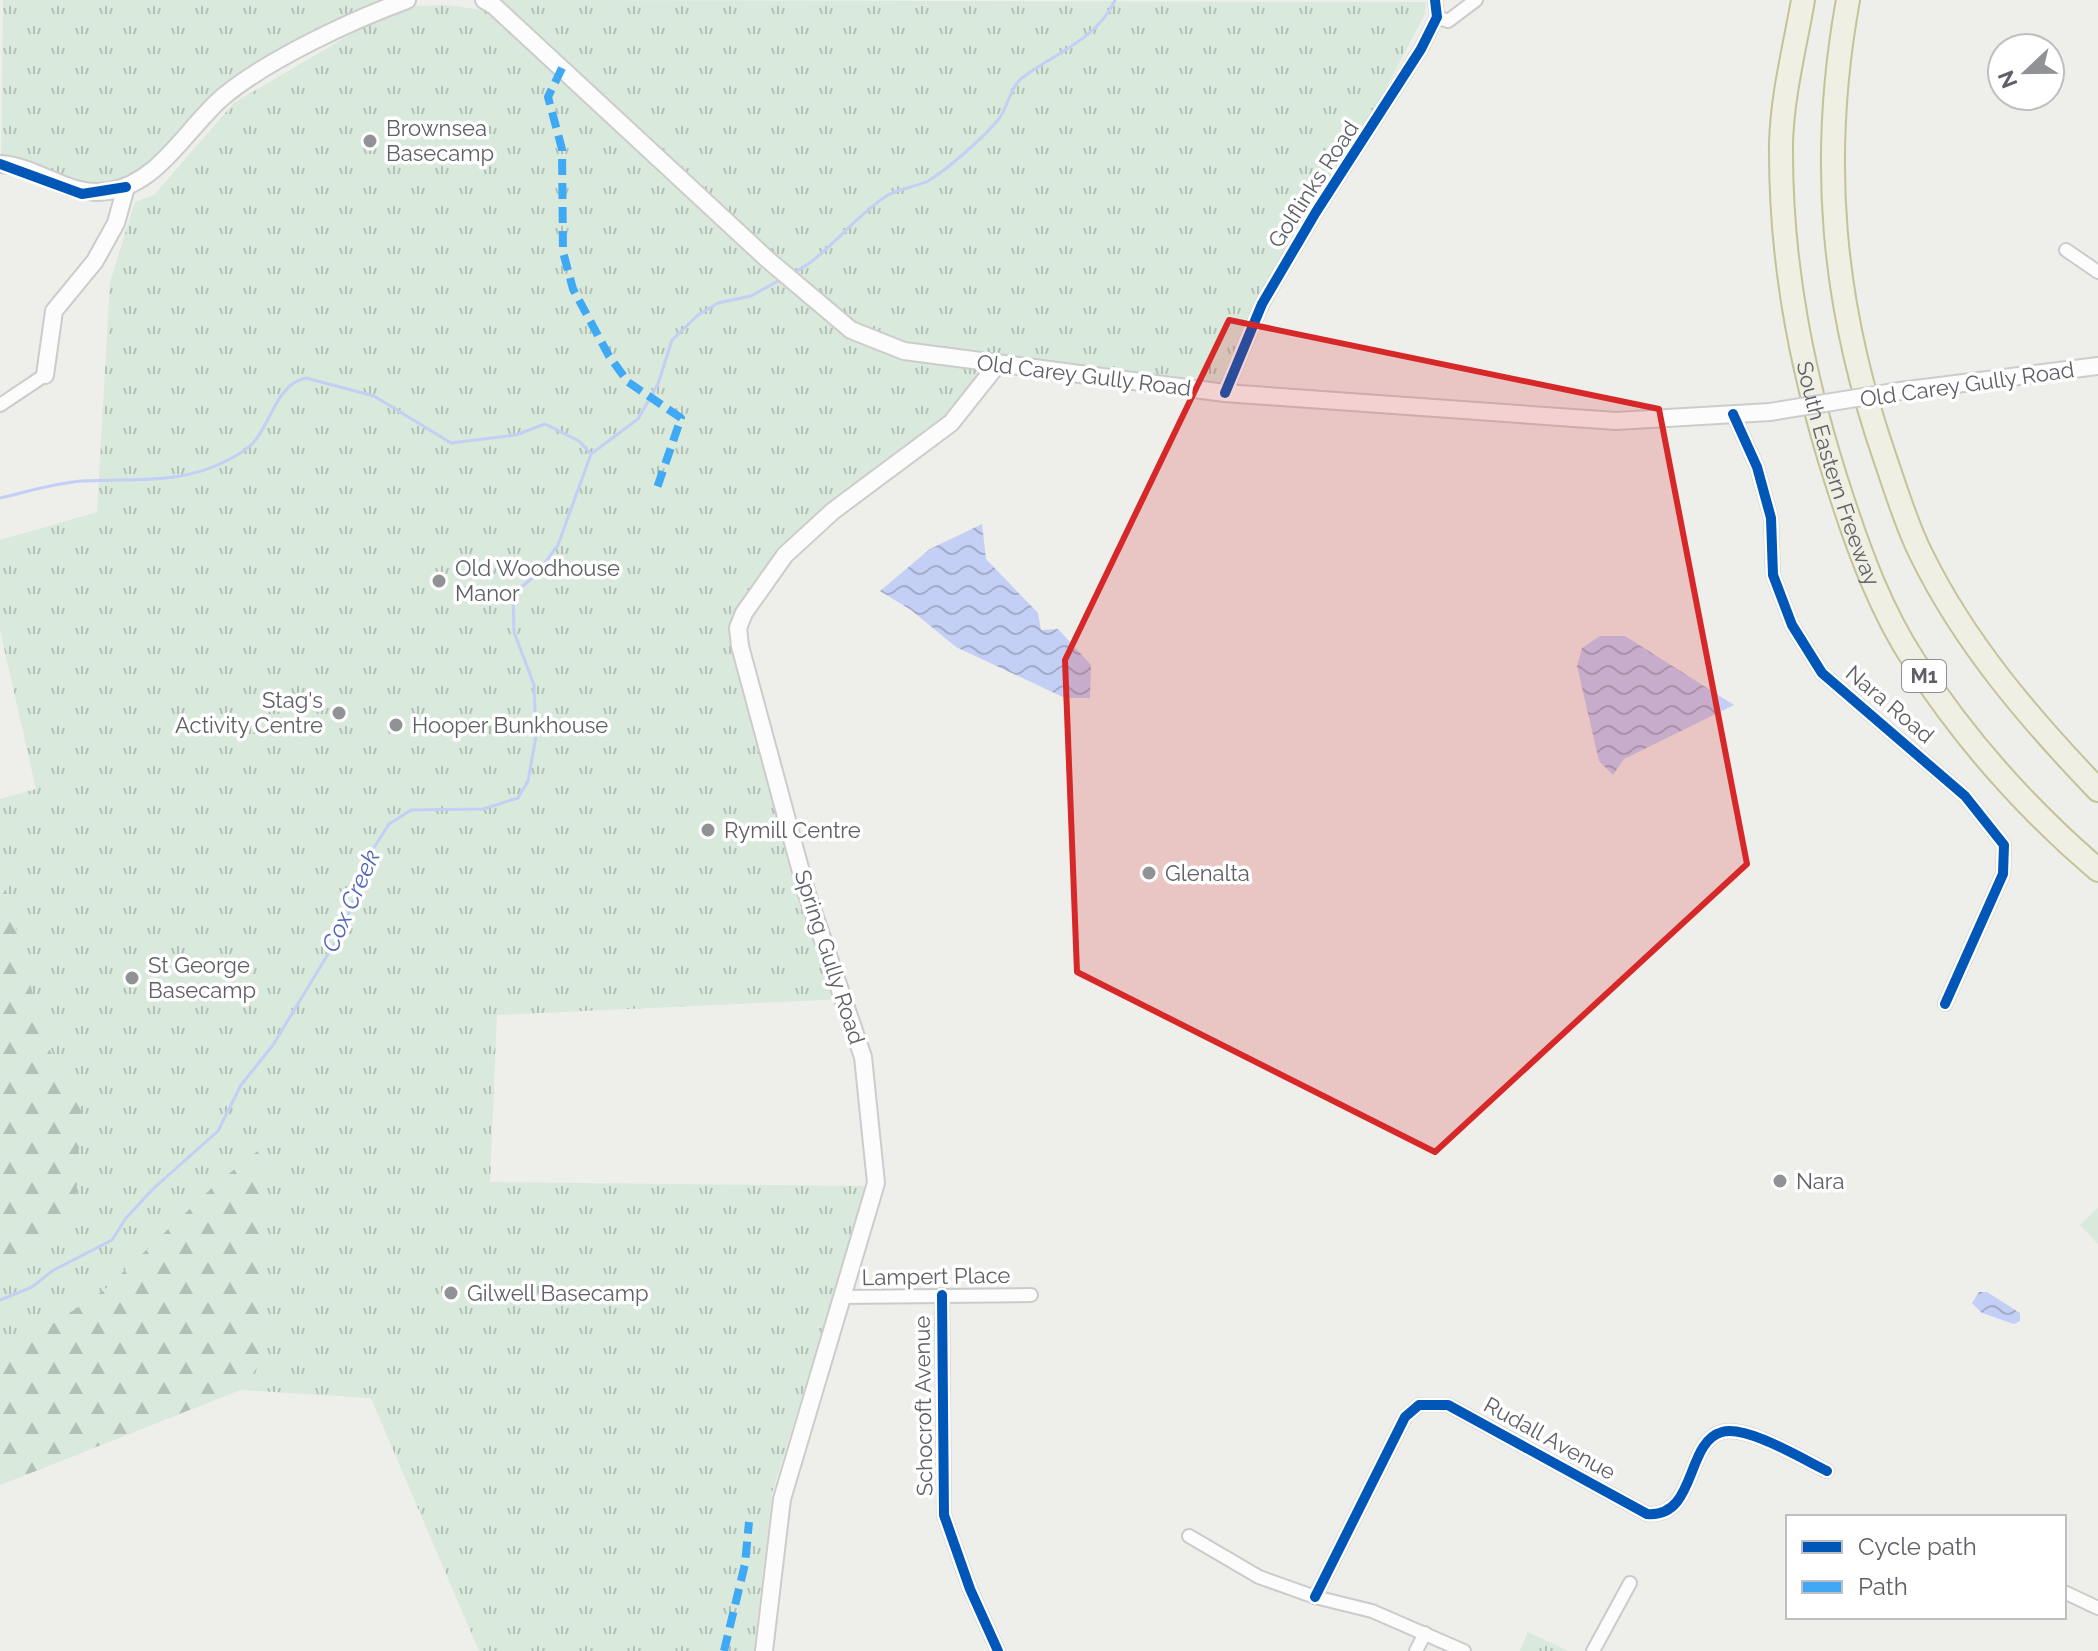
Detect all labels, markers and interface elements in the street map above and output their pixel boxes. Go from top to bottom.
north arrow [1986,32,2066,112]
text: N [1992,67,2023,92]
place label: Brownsea Basecamp [386,115,494,166]
street label: Golflinks Road [1262,116,1364,252]
marker: Brownsea Basecamp [361,132,379,150]
street label: Old Carey Gully Road [975,349,1193,401]
street label: Old Carey Gully Road [1858,356,2076,412]
street label: South Eastern Freeway [1792,359,1886,590]
place label: Old Woodhouse Manor [455,555,620,606]
marker: Old Woodhouse Manor [430,572,448,590]
street label: Nara Road [1841,660,1939,748]
road number: M1 [1902,660,1946,692]
place label: Stag's Activity Centre [175,687,323,738]
marker: Stag's Activity Centre [330,704,348,722]
place label: Hooper Bunkhouse [412,712,608,738]
marker: Hooper Bunkhouse [387,716,405,734]
place label: Rymill Centre [724,817,861,843]
marker: Rymill Centre [699,821,717,839]
water label: Cox Creek [315,845,386,956]
place label: Glenalta [1165,860,1250,886]
marker: Glenalta [1140,864,1158,882]
street label: Spring Gully Road [790,867,870,1047]
place label: St George Basecamp [148,952,256,1003]
marker: St George Basecamp [123,969,141,987]
place label: Nara [1796,1168,1845,1194]
marker: Nara [1771,1172,1789,1190]
street label: Lampert Place [861,1262,1011,1290]
place label: Gilwell Basecamp [467,1280,649,1306]
marker: Gilwell Basecamp [442,1284,460,1302]
street label: Schocroft Avenue [908,1315,938,1496]
street label: Rudall Avenue [1480,1391,1620,1485]
legend [1786,1515,2066,1619]
text: Cycle path [1858,1532,1977,1561]
text: Path [1858,1572,1908,1601]

